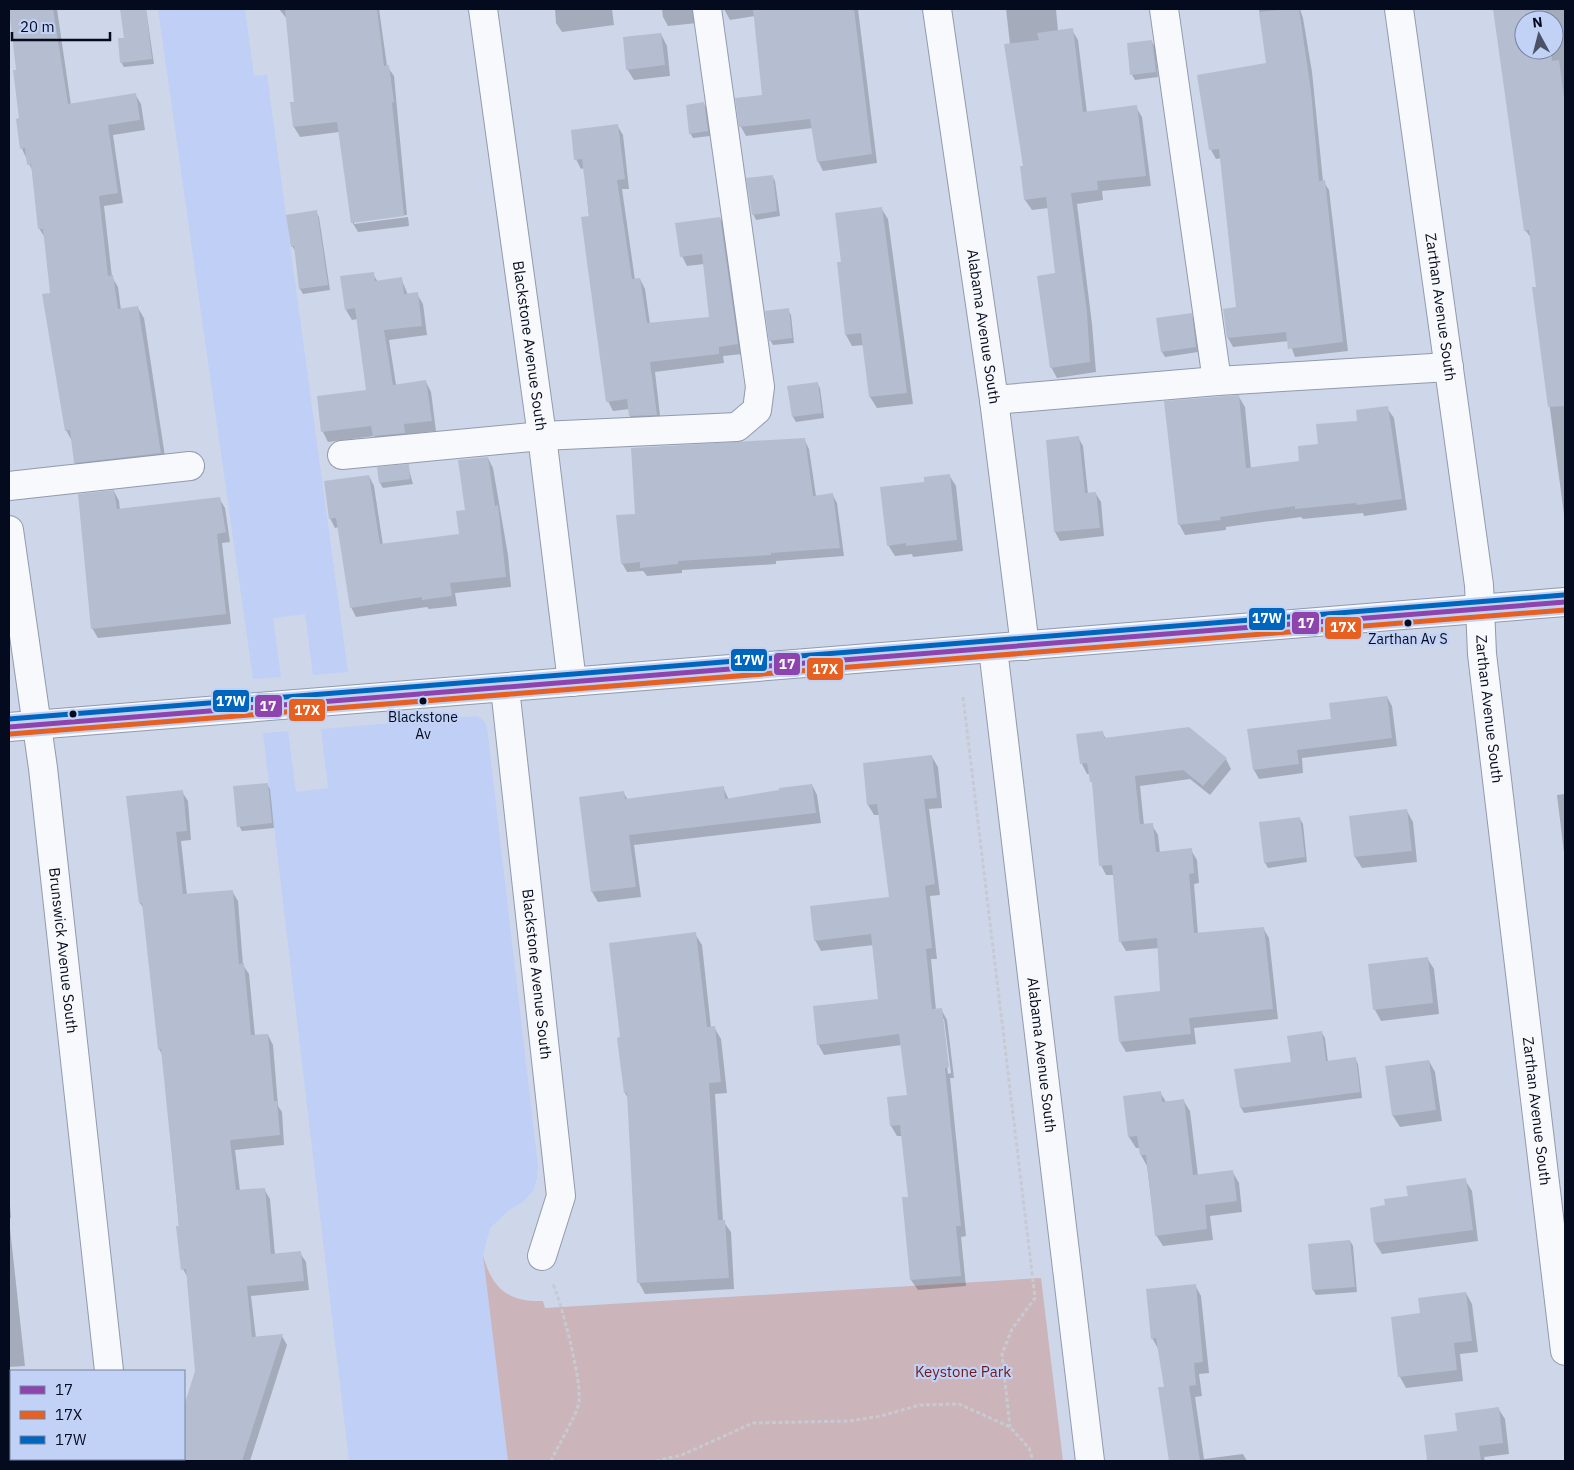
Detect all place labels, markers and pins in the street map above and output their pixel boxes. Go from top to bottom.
marker: Zarthan Av S [1403,618,1413,628]
place label: Zarthan Av S [1368,630,1448,648]
marker: Blackstone Av [418,696,428,706]
place label: Blackstone Av [388,708,458,743]
unlabelled marker [68,709,78,719]

